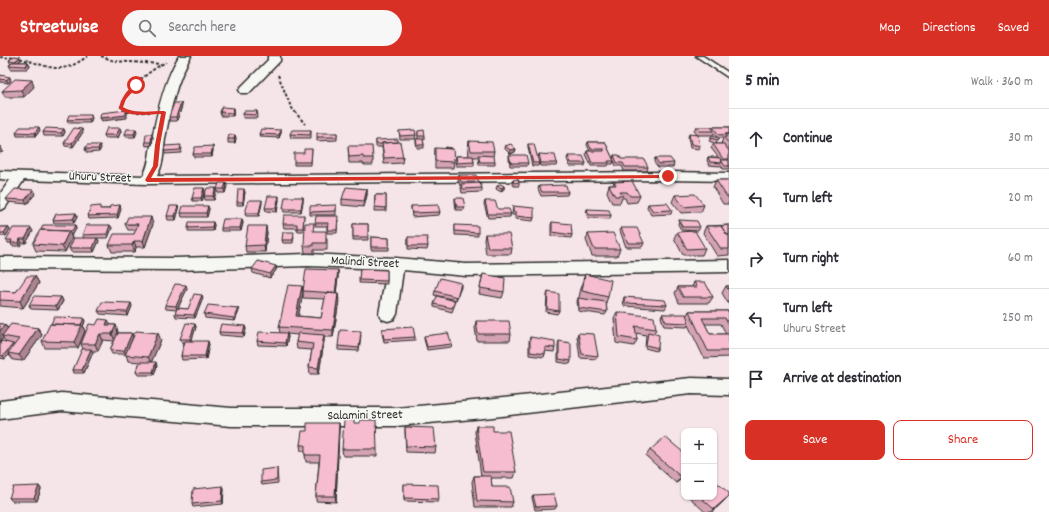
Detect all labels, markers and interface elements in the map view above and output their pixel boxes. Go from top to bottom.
search box [122,10,402,46]
text: Streetwise [20,15,98,42]
icon: search [136,17,158,39]
text: Search here [168,17,236,39]
text: Map [879,18,901,38]
text: Directions [923,18,976,38]
text: Saved [998,18,1029,38]
text: 5 min [745,70,779,94]
text: Walk · 360 m [971,73,1033,92]
route start [127,76,145,94]
icon: ahead [745,128,767,150]
text: Continue [783,128,832,150]
text: 30 m [1008,129,1033,148]
street label: Uhuru Street [68,167,132,189]
route end [659,167,677,185]
icon: left [745,188,767,210]
text: Turn left [783,188,832,210]
text: 20 m [1008,189,1033,208]
icon: right [745,248,767,270]
text: Turn right [783,248,839,270]
text: 60 m [1008,249,1033,268]
street label: Malindi Street [330,252,400,274]
text: Turn left [783,298,832,320]
icon: left [745,308,767,330]
text: 250 m [1002,309,1033,328]
text: Uhuru Street [783,320,846,339]
icon: arrive [745,368,767,390]
text: Arrive at destination [783,368,901,390]
street label: Salamini Street [327,406,403,426]
button: Save [745,420,885,460]
button: Share [893,420,1033,460]
map controls [681,428,717,500]
button: + [681,428,717,464]
button: − [681,464,717,500]

